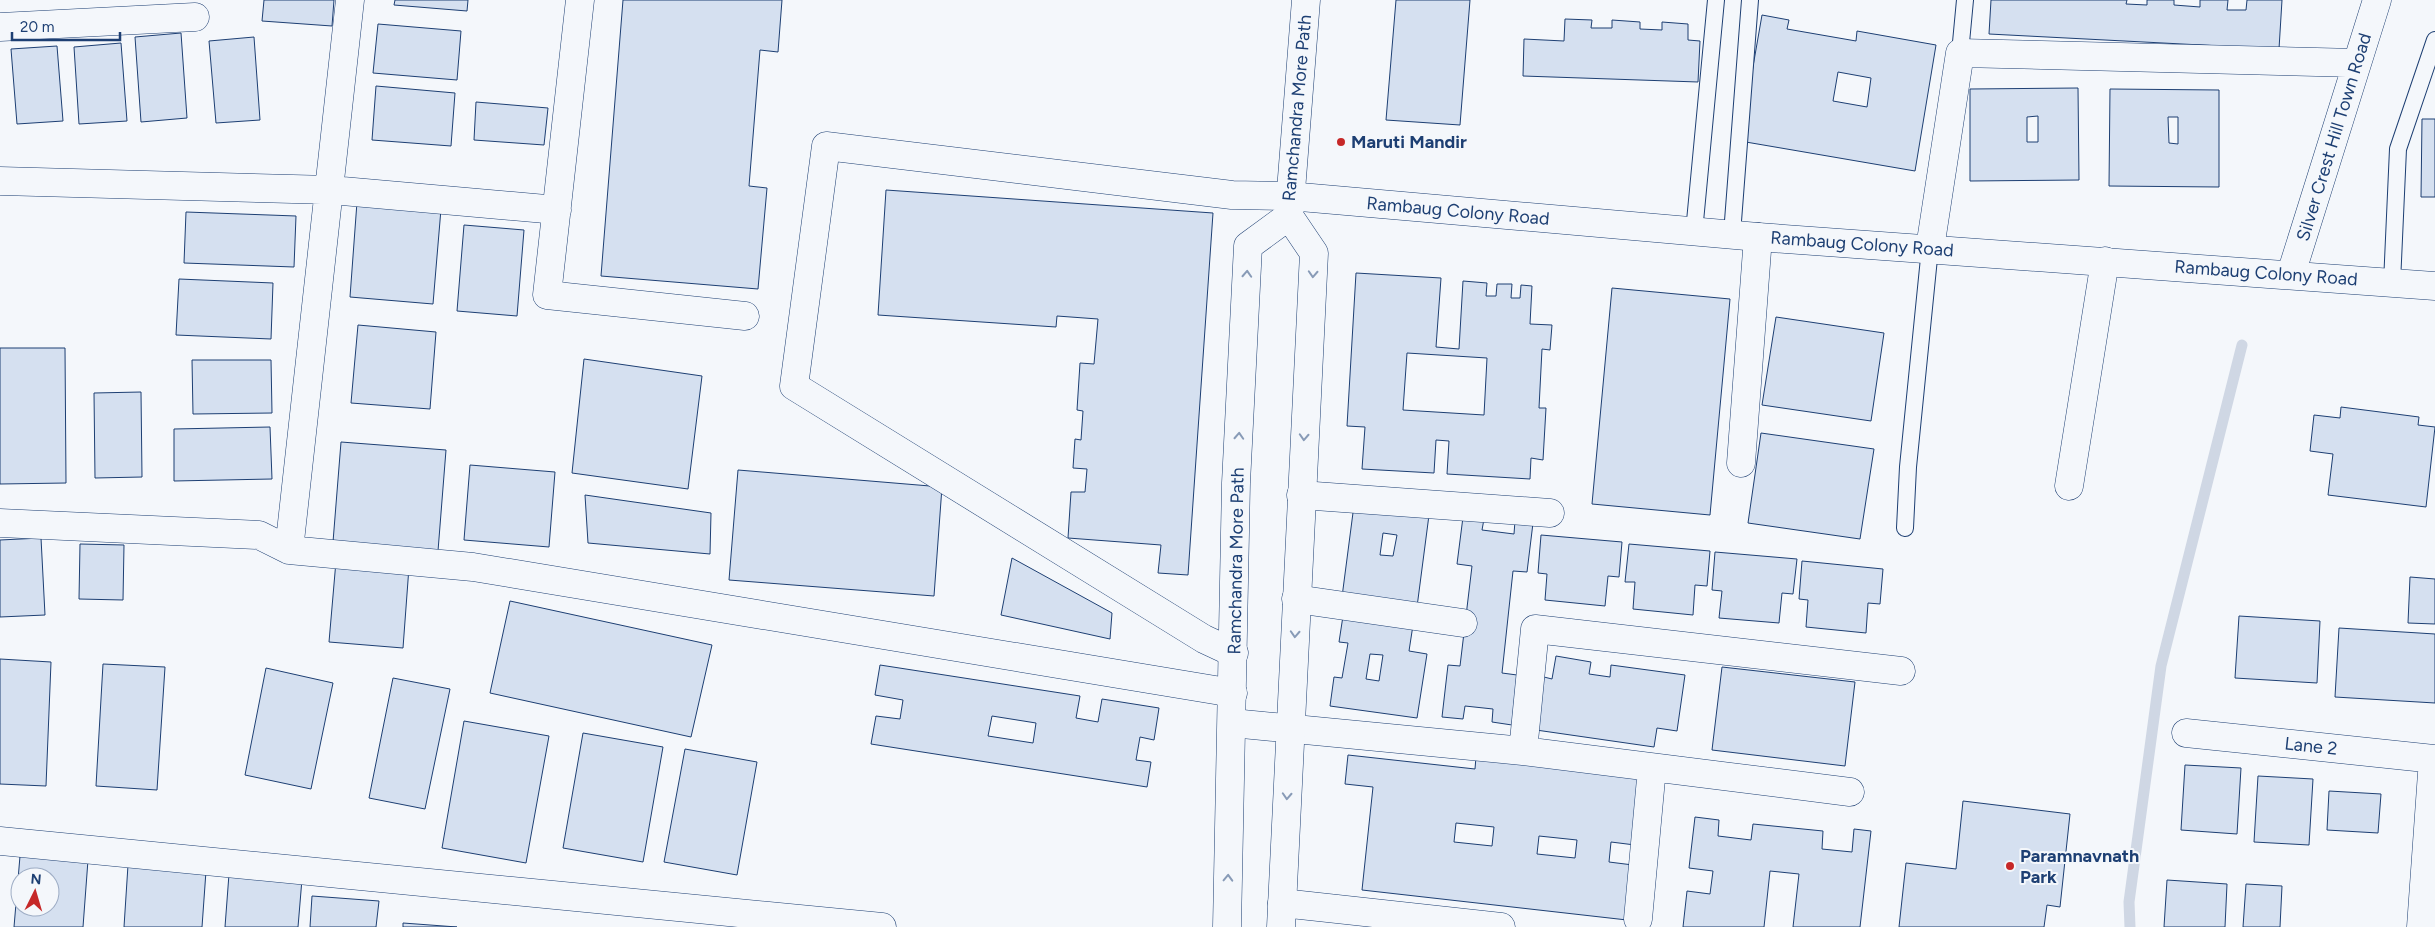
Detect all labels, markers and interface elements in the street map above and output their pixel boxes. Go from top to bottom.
scale bar [12,10,120,42]
street label: Ramchandra More Path [1278,14,1316,202]
text: 20 m [20,18,54,36]
street label: Silver Crest Hill Town Road [2292,30,2376,244]
place label: Maruti Mandir [1351,131,1467,153]
marker: Maruti Mandir [1335,136,1347,148]
street label: Rambaug Colony Road [1366,192,1550,230]
street label: Rambaug Colony Road [1770,227,1954,261]
street label: Rambaug Colony Road [2174,256,2358,290]
one-way arrow [1242,269,1252,277]
one-way arrow [1307,271,1318,279]
one-way arrow [1233,432,1244,440]
one-way arrow [1299,433,1310,441]
street label: Ramchandra More Path [1223,467,1249,655]
one-way arrow [1289,630,1300,638]
street label: Lane 2 [2284,732,2338,760]
one-way arrow [1282,793,1292,801]
place label: Paramnavnath Park [2020,845,2139,888]
marker: Paramnavnath Park [2004,860,2016,872]
north arrow [10,867,60,917]
text: N [30,871,42,888]
one-way arrow [1222,874,1233,882]

